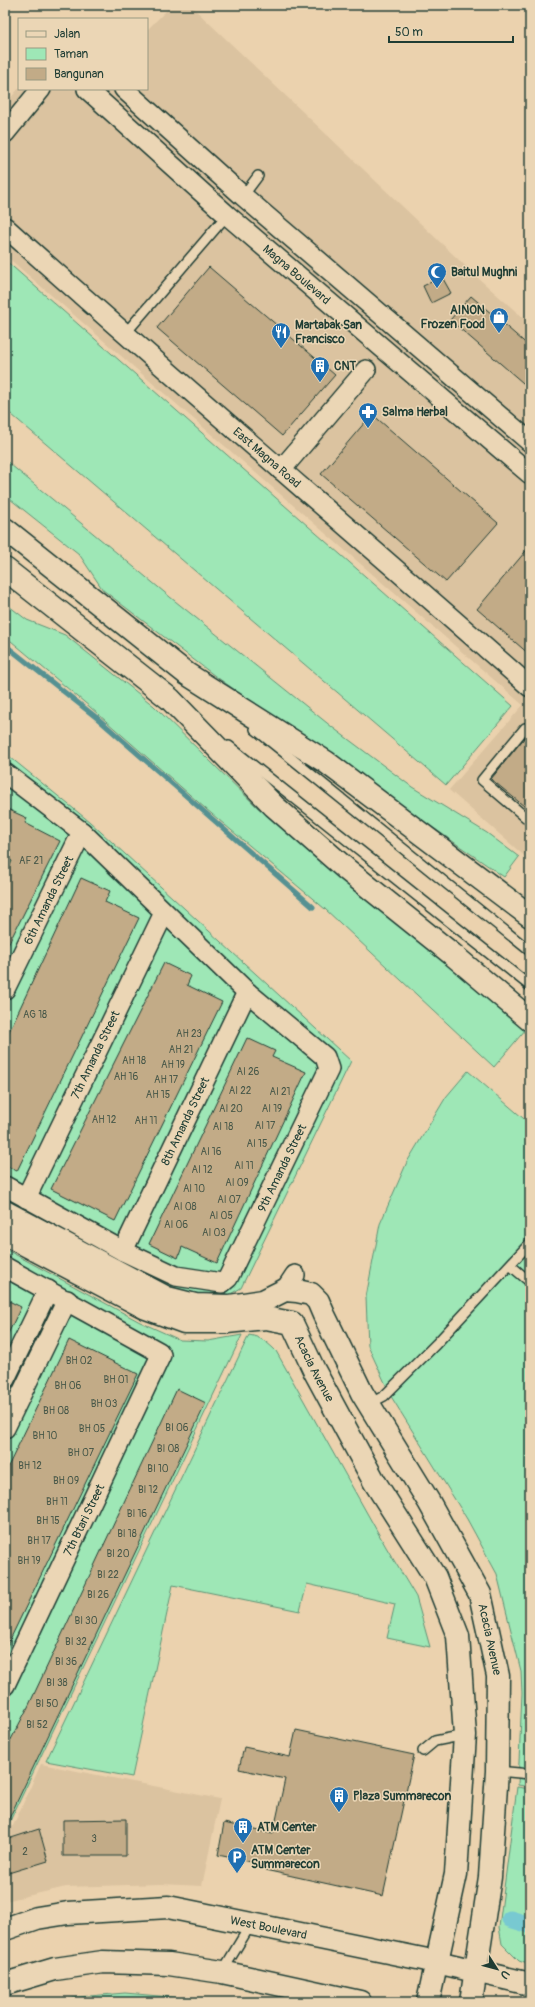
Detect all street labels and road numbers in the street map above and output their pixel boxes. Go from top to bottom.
street label: Magna Boulevard [259,242,333,308]
street label: East Magna Road [230,425,304,492]
street label: 6th Amanda Street [21,853,77,947]
street label: 7th Amanda Street [68,1008,124,1102]
street label: 8th Amanda Street [158,1075,213,1168]
street label: 9th Amanda Street [255,1122,310,1215]
street label: Acacia Avenue [291,1333,337,1405]
street label: 7th Btari Street [61,1482,108,1559]
street label: Acacia Avenue [474,1602,505,1677]
street label: West Boulevard [229,1913,308,1943]

